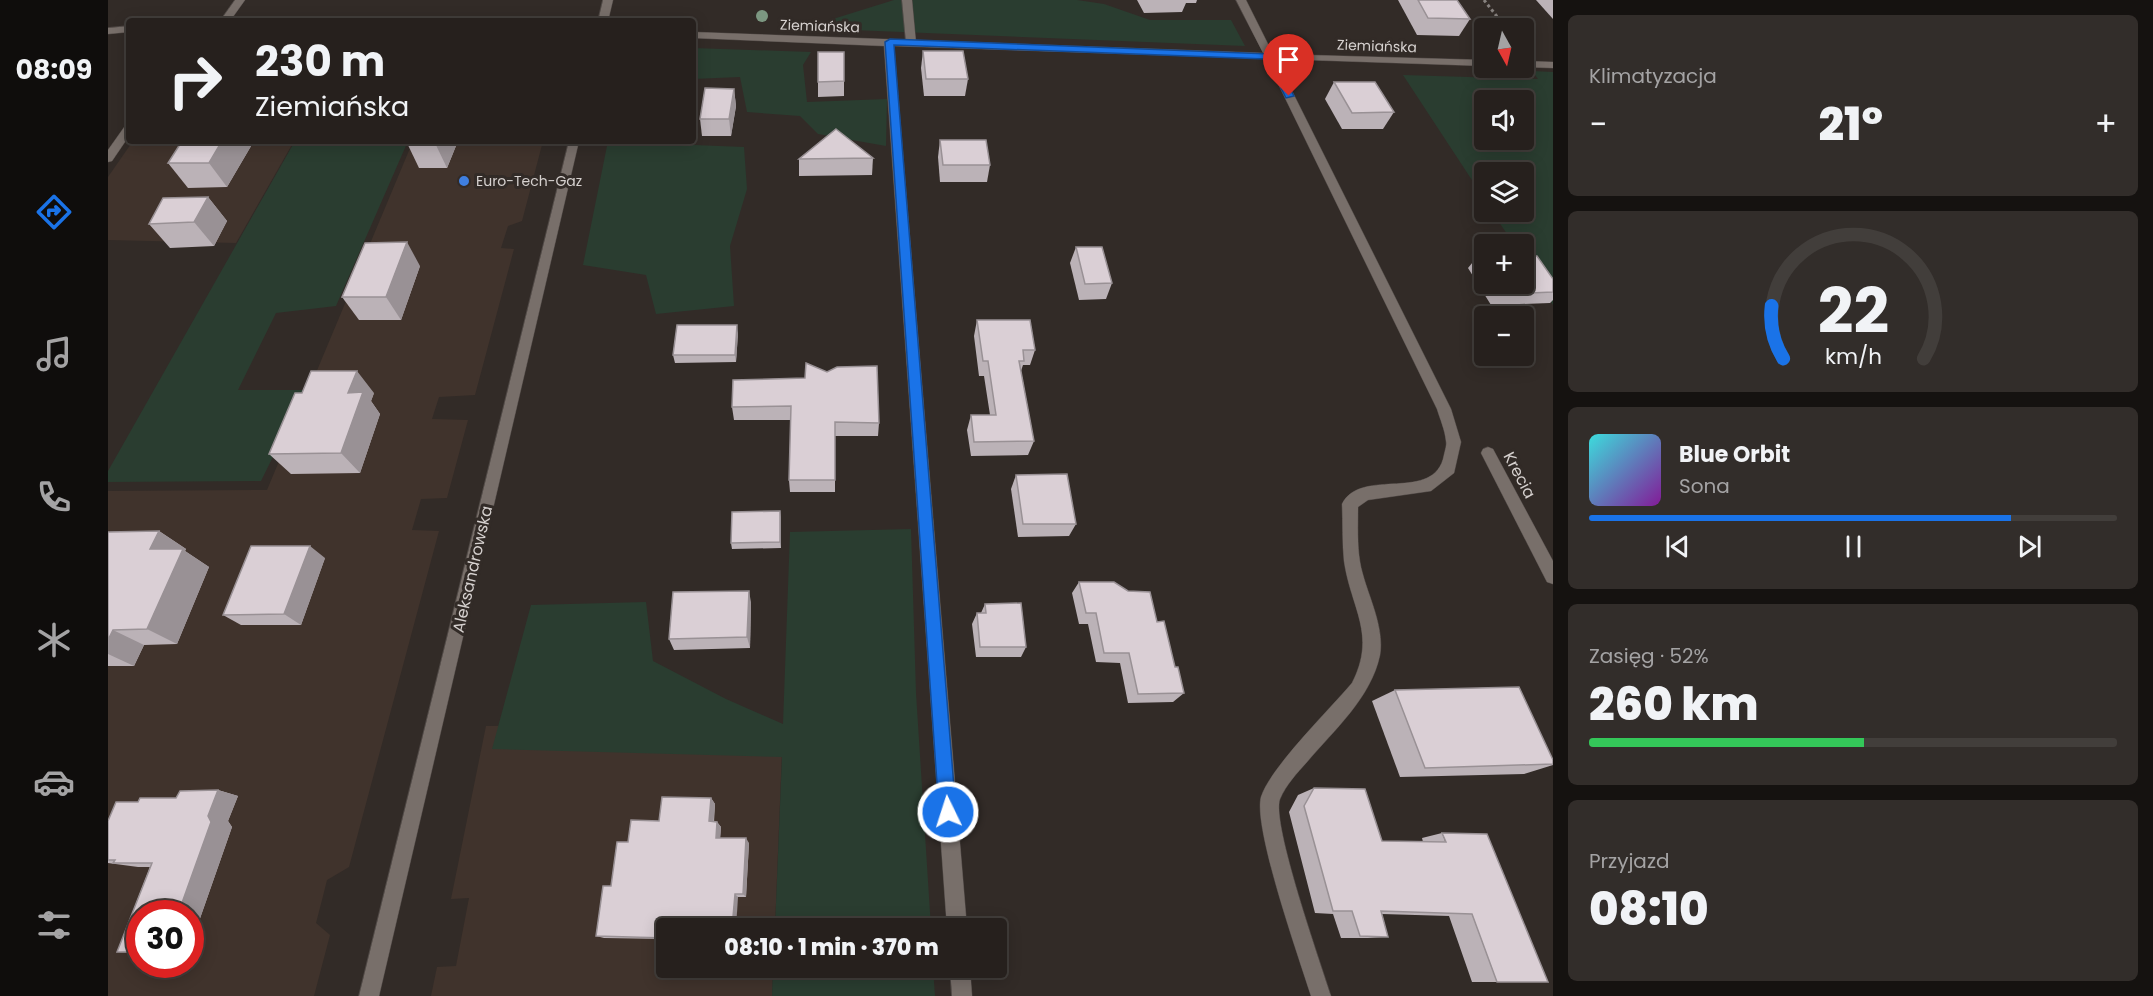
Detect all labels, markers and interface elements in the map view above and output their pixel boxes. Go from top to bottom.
street label: Ziemiańska [780,15,860,37]
north arrow [1474,18,1534,78]
map controls [1474,18,1534,366]
text: 230 m [255,32,385,91]
pin [1263,34,1314,96]
street label: Ziemiańska [1337,35,1417,57]
icon: right [156,42,234,120]
icon: arrive [1272,43,1305,76]
text: 08:09 [16,51,92,88]
text: Klimatyzacja [1589,62,1717,90]
text: Ziemiańska [255,88,409,125]
button: sound [1474,90,1534,150]
text: 21° [1819,93,1883,156]
text: − [1589,101,1607,148]
text: + [2094,101,2117,148]
button: layers [1474,162,1534,222]
place label: Euro-Tech-Gaz [476,171,582,191]
marker: Euro-Tech-Gaz [457,174,471,188]
icon: directions [33,191,75,233]
button: + [1474,234,1534,294]
text: 22 [1817,267,1889,355]
button: − [1474,306,1534,366]
icon: music [33,333,75,375]
text: km/h [1824,341,1882,372]
text: Blue Orbit [1679,439,1790,470]
street label: Krecia [1498,448,1541,503]
text: Sona [1679,472,1730,500]
icon: phone [33,476,75,518]
street label: Aleksandrowska [447,503,498,635]
icon: previous [1661,530,1694,563]
icon: pause [1837,530,1870,563]
icon: next [2013,530,2046,563]
icon: climate [33,619,75,661]
text: Zasięg · 52% [1589,642,1709,670]
text: 260 km [1589,673,1758,736]
icon: car [33,761,75,803]
position arrow [916,780,980,844]
text: Przyjazd [1589,847,1670,875]
text: 08:10 [1589,878,1709,941]
speed limit sign: 30 [126,900,204,978]
icon: filters [33,904,75,946]
text: 08:10 · 1 min · 370 m [724,932,939,963]

